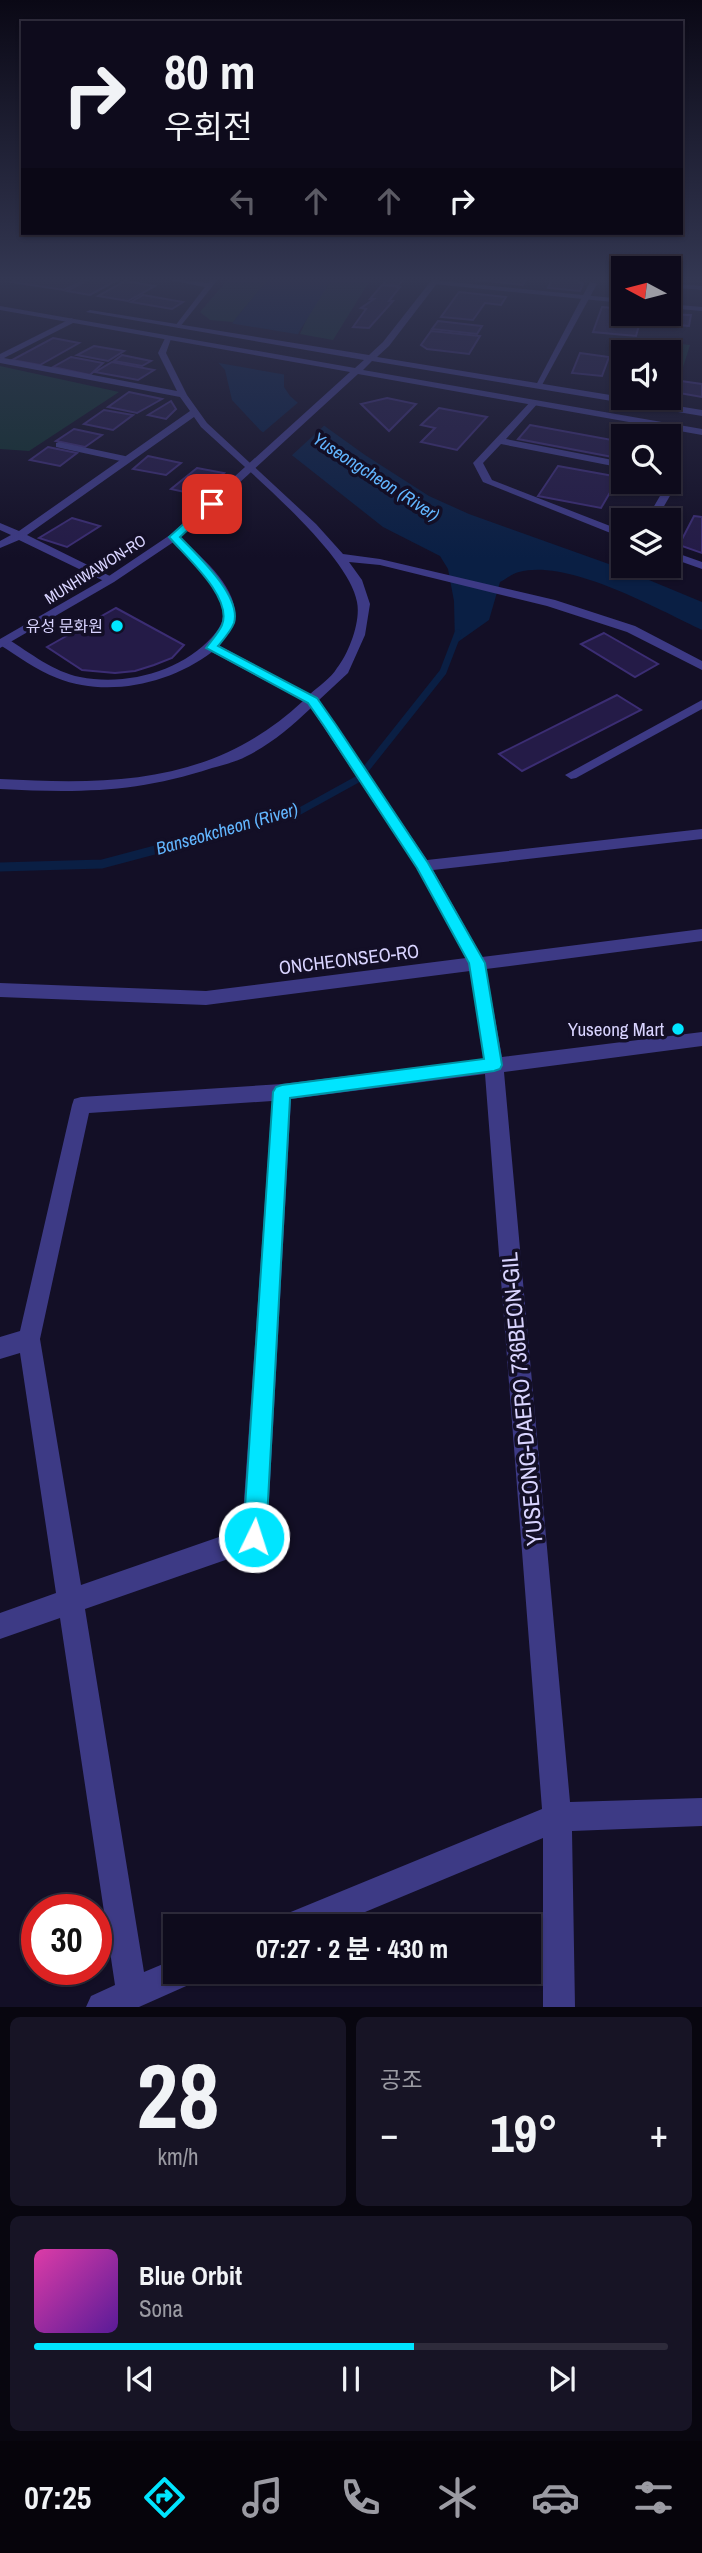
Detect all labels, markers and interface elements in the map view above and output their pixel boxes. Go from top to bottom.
text: 80 m [164,38,256,104]
icon: right [49,49,140,140]
text: 우회전 [164,105,252,148]
icon: left [224,182,262,220]
icon: ahead [297,182,335,220]
icon: ahead [370,182,408,220]
icon: right [443,182,481,220]
north arrow [611,256,681,326]
map controls [611,256,681,578]
button: sound [611,340,681,410]
button: search [611,424,681,494]
water label: Yuseongcheon (River) [308,426,445,527]
pin [182,474,242,534]
icon: arrive [193,485,231,523]
button: layers [611,508,681,578]
street label: MUNHWAWON-RO [40,529,150,609]
place label: 유성 문화원 [26,615,103,637]
marker: 유성 문화원 [109,618,125,634]
water label: Banseokcheon (River) [153,796,301,861]
street label: ONCHEONSEO-RO [277,937,421,981]
place label: Yuseong Mart [568,1016,665,1042]
marker: Yuseong Mart [670,1021,686,1037]
street label: YUSEONG-DAERO 736BEON-GIL [493,1250,550,1547]
position arrow [217,1500,291,1574]
speed limit sign: 30 [21,1894,112,1985]
text: 07:27 · 2 분 · 430 m [256,1931,448,1966]
text: 28 [137,2034,220,2156]
text: 공조 [380,2064,422,2095]
text: 19° [490,2098,558,2168]
text: − [380,2108,398,2159]
text: + [650,2108,668,2159]
text: km/h [158,2141,198,2172]
text: Blue Orbit [139,2258,242,2293]
text: Sona [139,2293,183,2324]
icon: previous [121,2360,159,2398]
icon: pause [332,2360,370,2398]
icon: next [543,2360,581,2398]
icon: directions [140,2473,189,2522]
icon: music [238,2473,287,2522]
icon: phone [336,2473,385,2522]
icon: climate [433,2473,482,2522]
icon: car [531,2473,580,2522]
icon: filters [629,2473,678,2522]
text: 07:25 [24,2476,91,2519]

